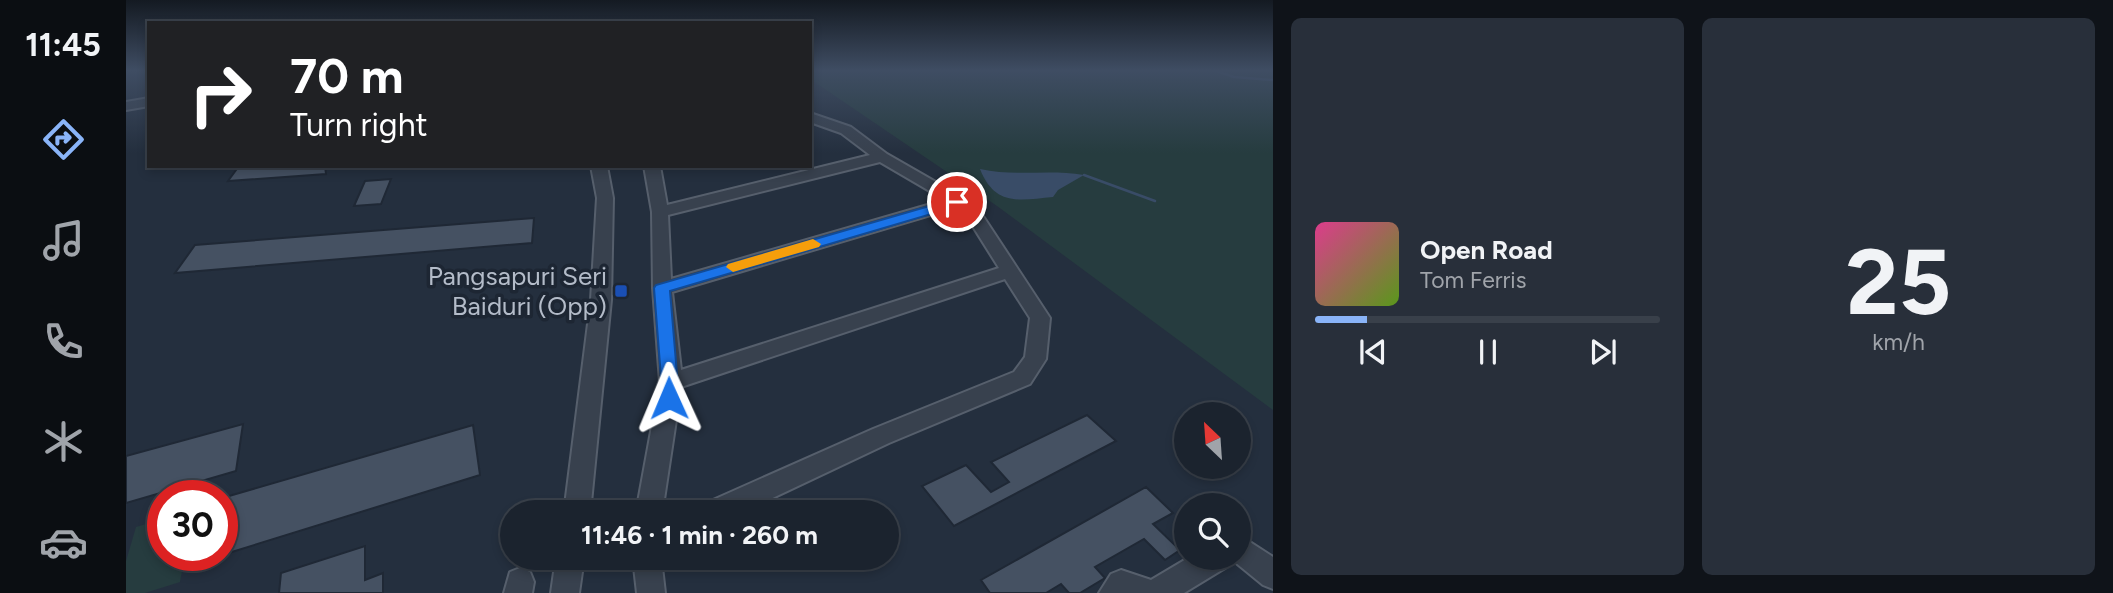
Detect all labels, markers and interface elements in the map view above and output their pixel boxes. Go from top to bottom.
text: 11:45 [25,26,101,64]
text: 70 m [290,46,403,105]
icon: right [175,49,266,140]
text: Turn right [290,106,428,144]
icon: directions [39,115,88,164]
pin [927,172,987,232]
icon: arrive [938,183,976,221]
icon: music [39,216,88,265]
text: 25 [1846,228,1951,337]
text: Open Road [1420,234,1553,266]
place label: Pangsapuri Seri Baiduri (Opp) [428,260,607,322]
text: Tom Ferris [1420,266,1526,294]
marker: Pangsapuri Seri Baiduri (Opp) [613,283,629,299]
icon: phone [39,317,88,366]
text: km/h [1872,328,1925,356]
icon: previous [1354,333,1392,371]
icon: pause [1469,333,1507,371]
icon: next [1584,333,1622,371]
position arrow [632,361,706,435]
north arrow [1174,402,1251,480]
map controls [1174,402,1251,570]
icon: climate [39,417,88,466]
speed limit sign: 30 [147,480,238,571]
button: search [1174,493,1251,570]
icon: car [39,518,88,567]
text: 11:46 · 1 min · 260 m [581,519,818,551]

